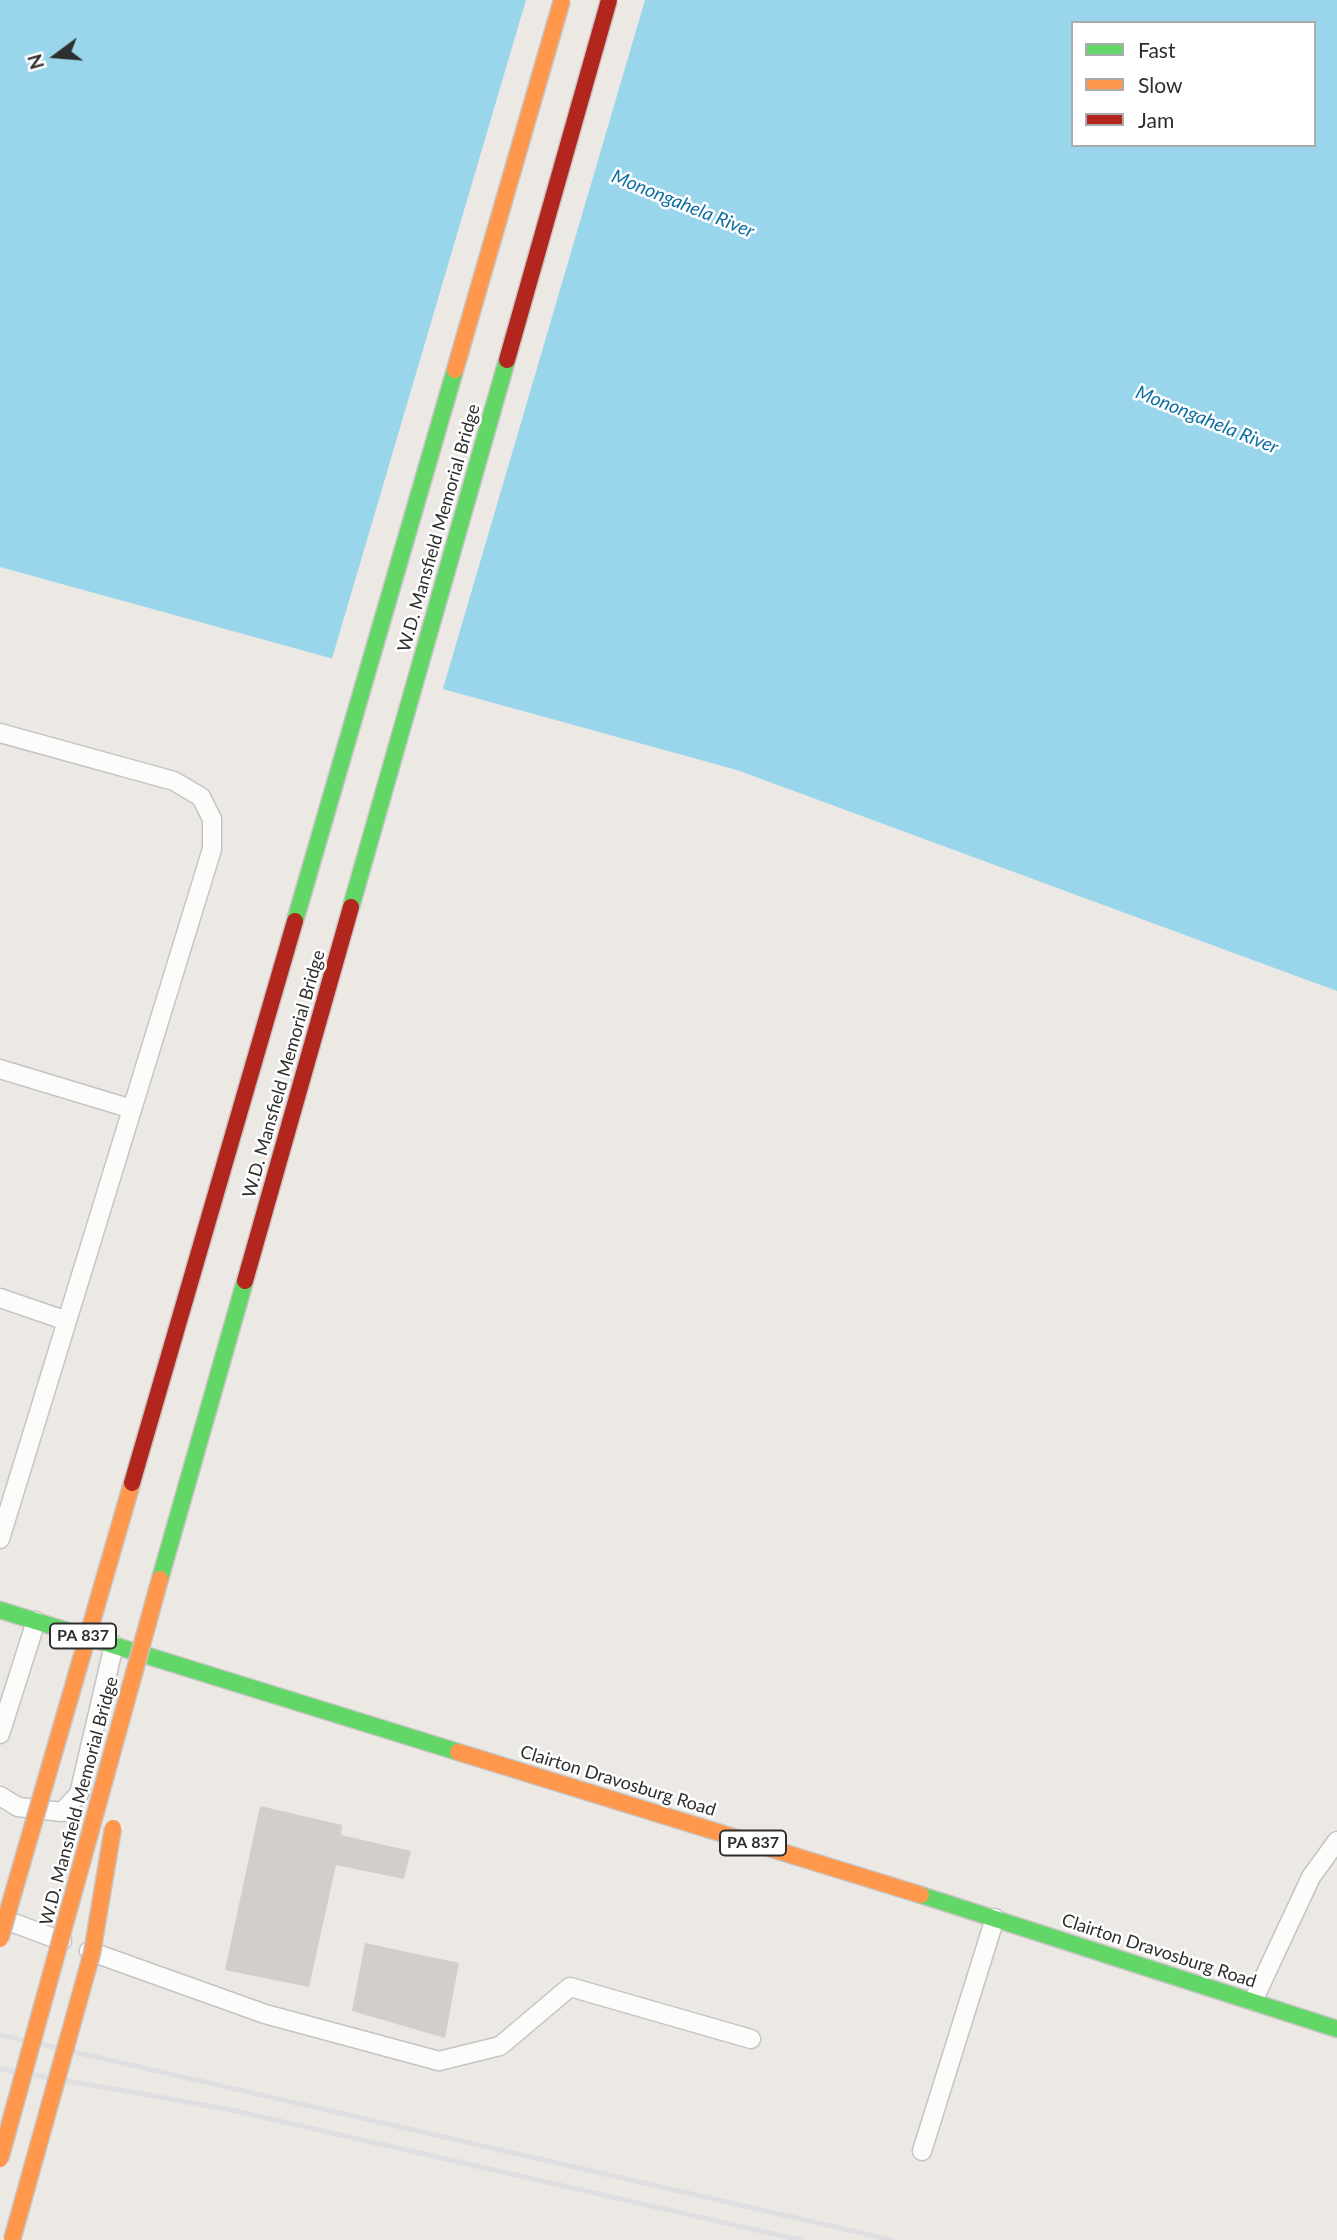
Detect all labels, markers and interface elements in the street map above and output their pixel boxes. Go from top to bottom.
north arrow [21,21,91,91]
legend [1071,21,1316,147]
text: Fast [1138,37,1175,62]
text: N [22,52,48,72]
text: Slow [1138,72,1182,97]
text: Jam [1138,107,1174,132]
water label: Monongahela River [608,165,758,243]
water label: Monongahela River [1132,381,1282,459]
street label: W.D. Mansfield Memorial Bridge [393,402,485,654]
street label: W.D. Mansfield Memorial Bridge [238,948,330,1200]
road number: PA 837 [50,1624,116,1648]
street label: W.D. Mansfield Memorial Bridge [35,1674,123,1928]
street label: Clairton Dravosburg Road [518,1741,718,1821]
road number: PA 837 [720,1830,786,1856]
street label: Clairton Dravosburg Road [1059,1909,1259,1993]

